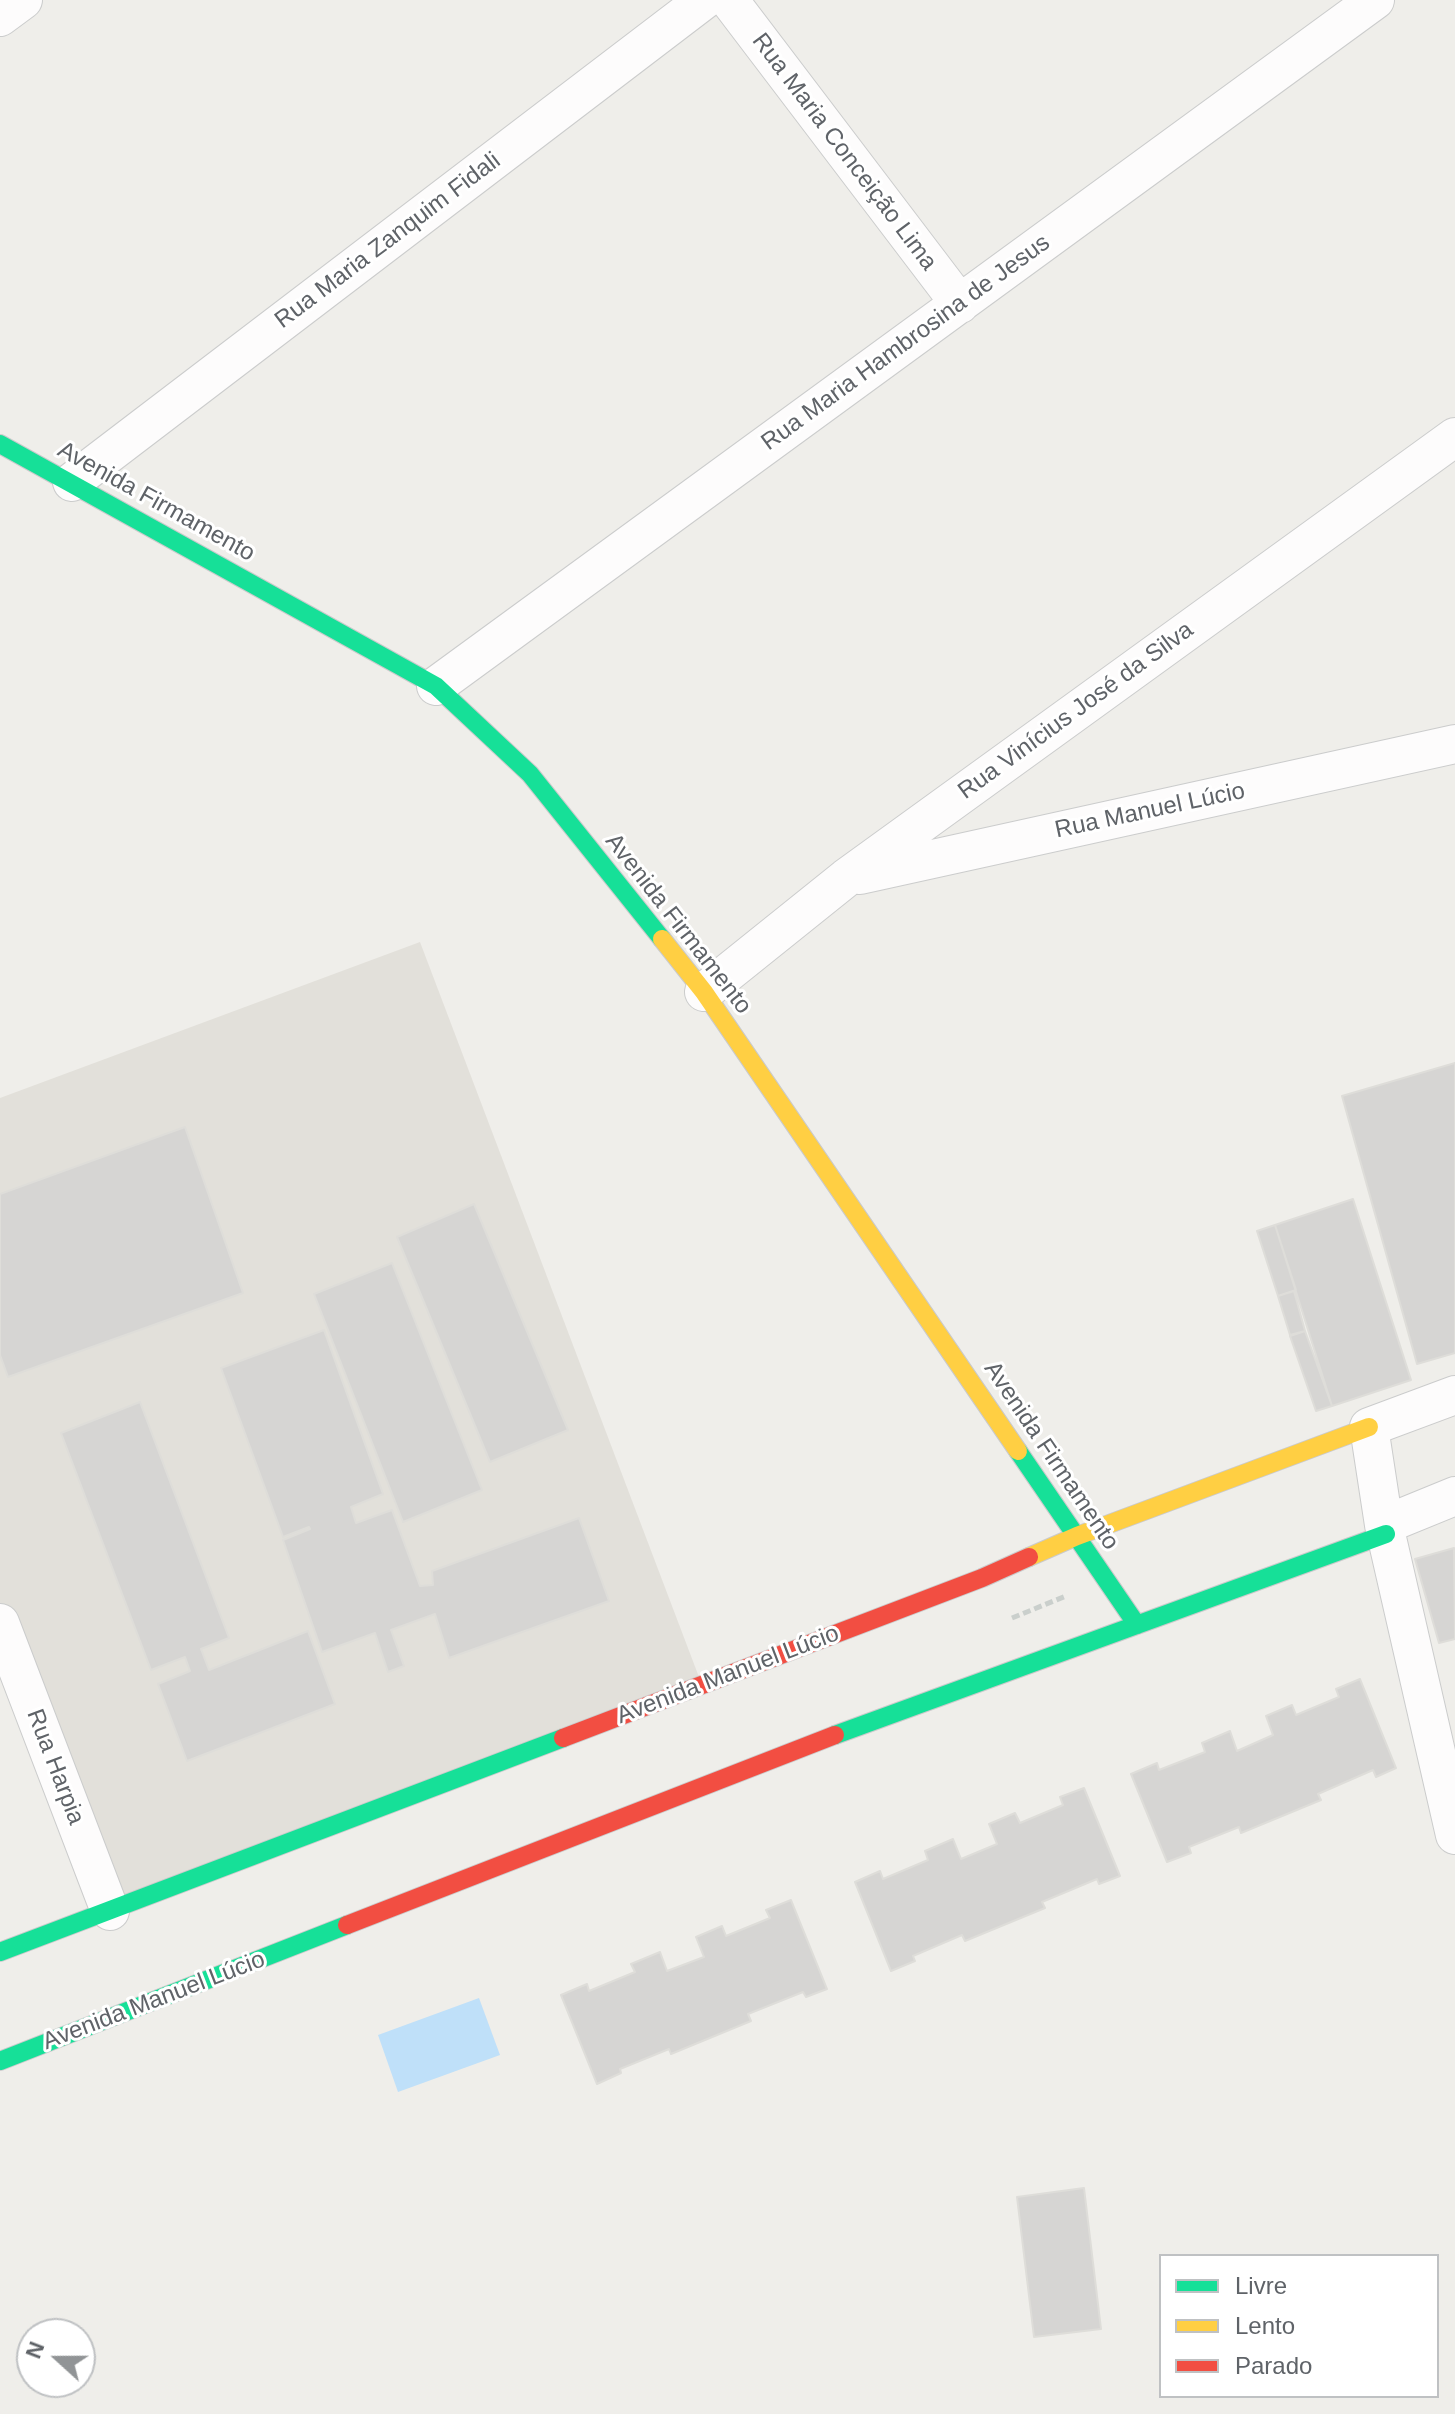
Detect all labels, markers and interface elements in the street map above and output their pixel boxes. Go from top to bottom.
street label: Rua Maria Conceição Lima [745,28,943,276]
street label: Rua Maria Zanquim Fidali [270,147,506,335]
street label: Rua Maria Hambrosina de Jesus [756,229,1056,457]
street label: Avenida Firmamento [52,436,260,568]
street label: Rua Vinícius José da Silva [953,616,1199,806]
street label: Rua Manuel Lúcio [1052,777,1248,845]
street label: Avenida Firmamento [599,828,757,1020]
street label: Avenida Firmamento [977,1356,1125,1556]
street label: Avenida Manuel Lúcio [613,1619,843,1731]
street label: Rua Harpia [20,1705,90,1829]
street label: Avenida Manuel Lúcio [39,1945,269,2057]
legend [1159,2254,1439,2398]
text: Livre [1235,2272,1287,2299]
text: Lento [1235,2312,1295,2339]
north arrow [16,2318,96,2398]
text: N [20,2338,50,2362]
text: Parado [1235,2352,1312,2379]

